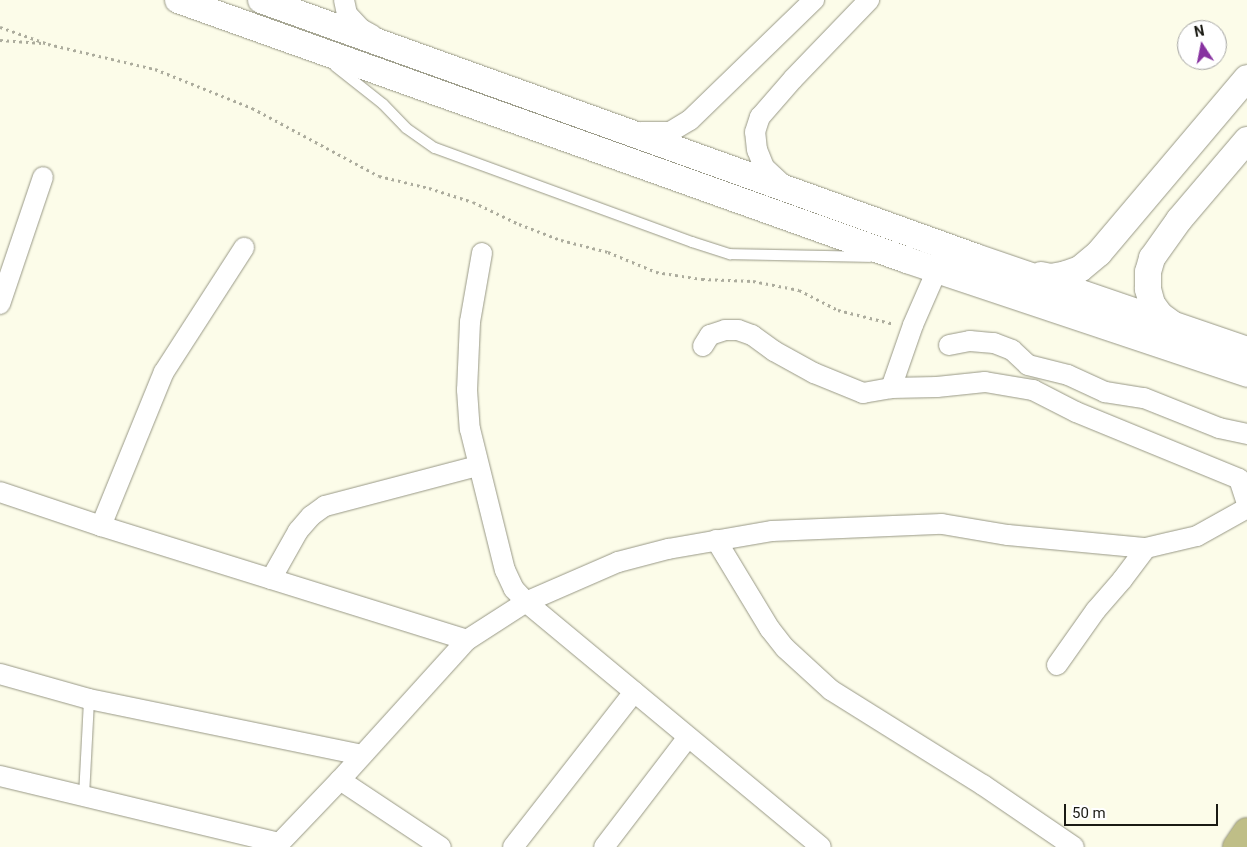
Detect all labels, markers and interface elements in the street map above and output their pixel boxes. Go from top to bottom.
north arrow [1177,20,1227,70]
text: N [1193,22,1206,40]
scale bar [1067,794,1221,826]
text: 50 m [1072,804,1106,822]

